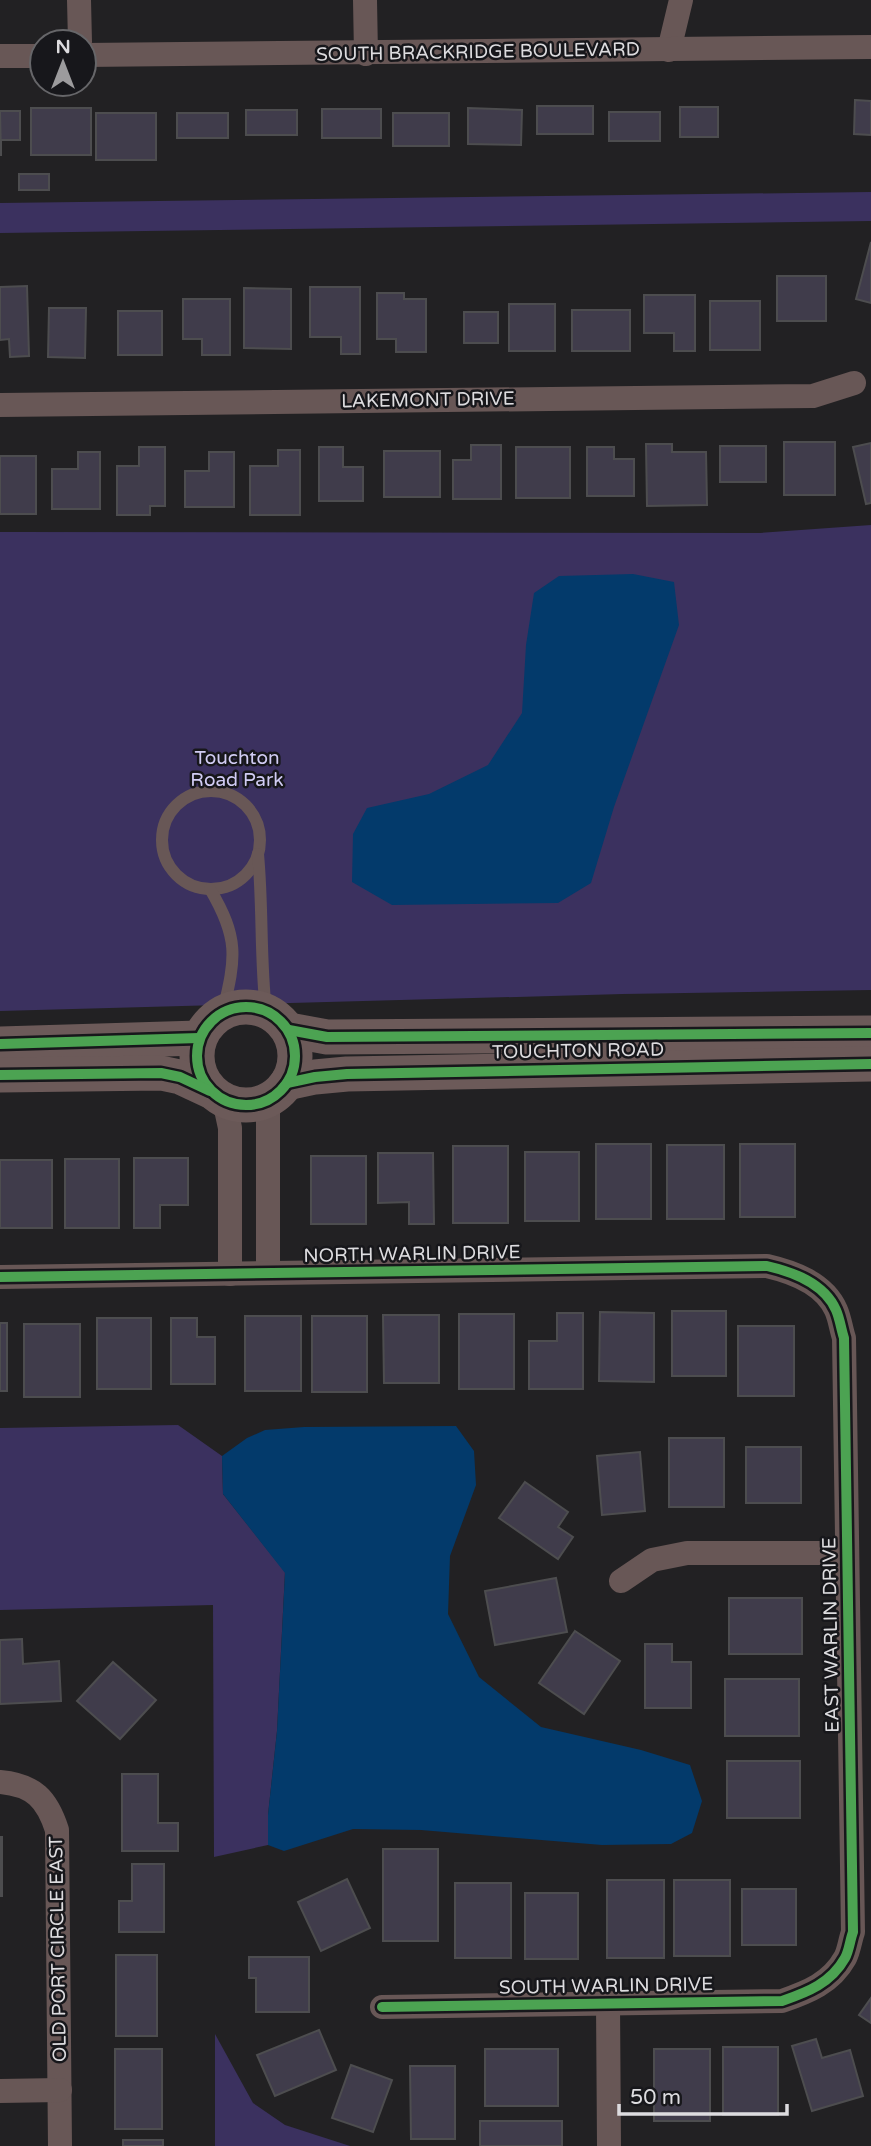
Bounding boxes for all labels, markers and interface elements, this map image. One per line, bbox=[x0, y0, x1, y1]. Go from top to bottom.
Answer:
north arrow bbox=[28, 28, 98, 98]
text: N bbox=[55, 36, 71, 58]
street label: SOUTH BRACKRIDGE BOULEVARD bbox=[316, 38, 640, 66]
street label: LAKEMONT DRIVE bbox=[341, 387, 515, 413]
park label: Touchton Road Park bbox=[190, 747, 284, 791]
street label: TOUCHTON ROAD bbox=[492, 1038, 664, 1064]
street label: NORTH WARLIN DRIVE bbox=[303, 1241, 521, 1267]
street label: EAST WARLIN DRIVE bbox=[818, 1537, 844, 1733]
street label: OLD PORT CIRCLE EAST bbox=[45, 1835, 71, 2062]
street label: SOUTH WARLIN DRIVE bbox=[499, 1973, 713, 1999]
scale bar bbox=[619, 2072, 787, 2116]
text: 50 m bbox=[630, 2085, 681, 2110]

